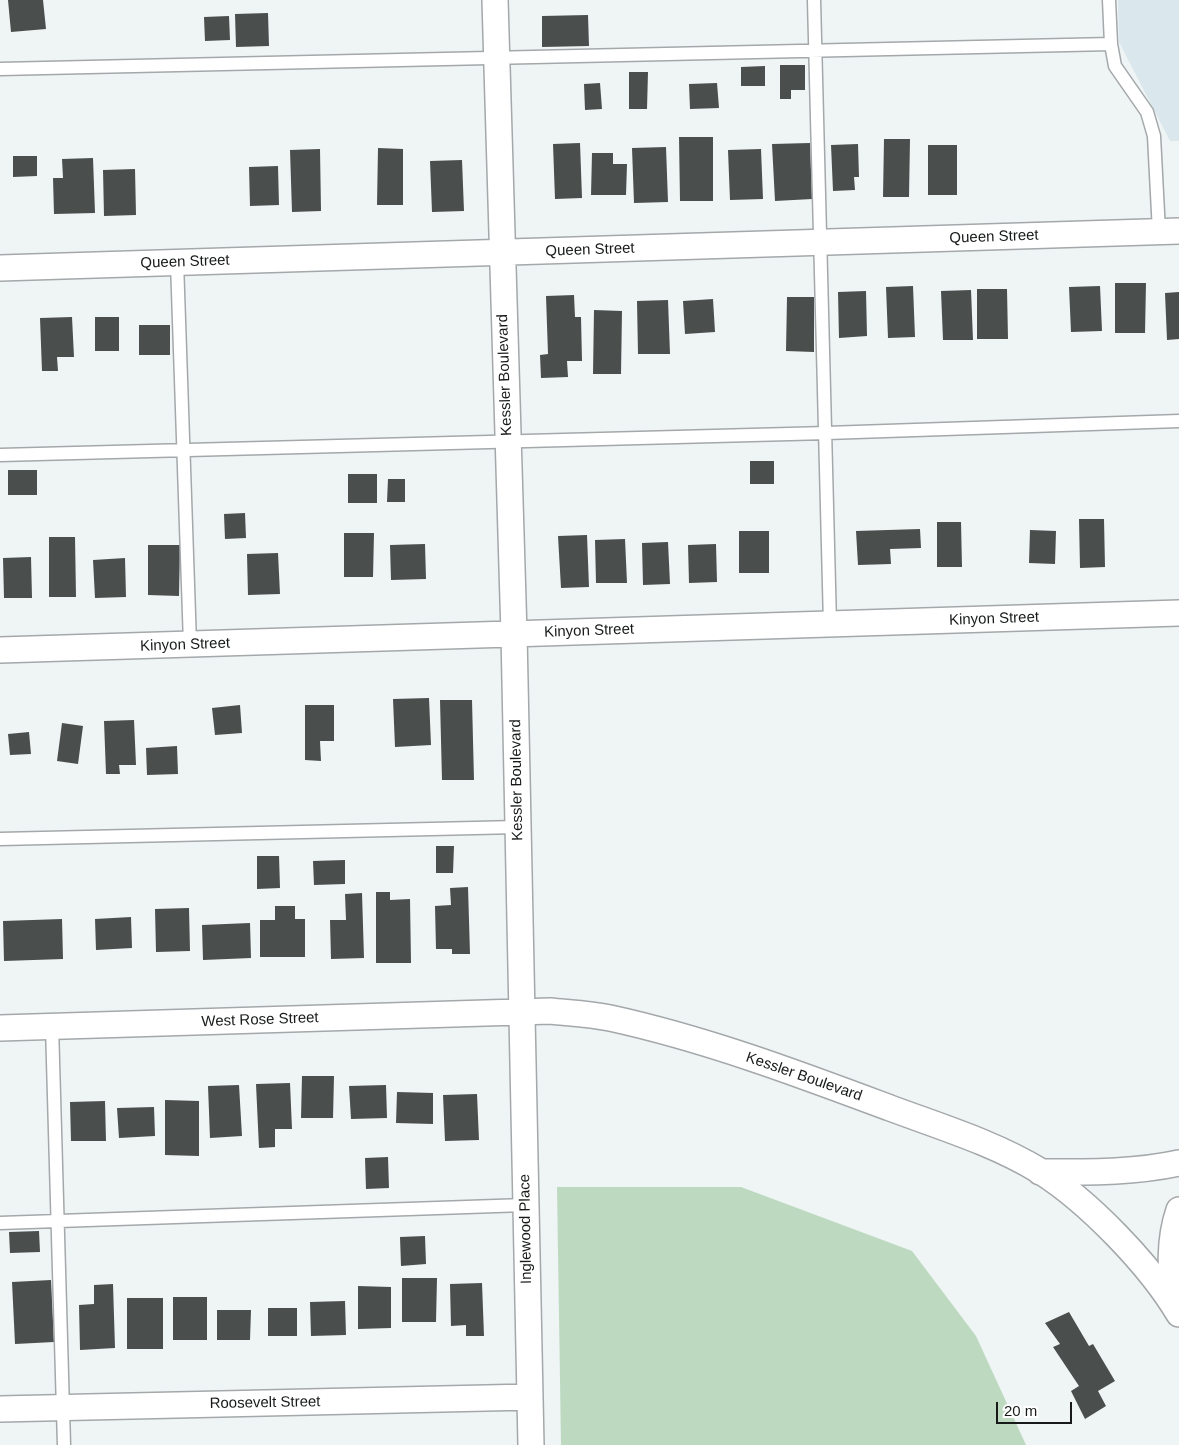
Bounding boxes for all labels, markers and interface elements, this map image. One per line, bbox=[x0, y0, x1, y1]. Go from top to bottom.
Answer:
street label: Queen Street bbox=[949, 226, 1039, 248]
street label: Queen Street bbox=[545, 239, 635, 261]
street label: Queen Street bbox=[140, 251, 230, 273]
street label: Kessler Boulevard bbox=[494, 314, 516, 436]
street label: Kinyon Street bbox=[949, 608, 1039, 630]
street label: Kinyon Street bbox=[544, 620, 634, 642]
street label: Kinyon Street bbox=[140, 634, 230, 656]
street label: Kessler Boulevard bbox=[507, 719, 527, 841]
street label: West Rose Street bbox=[201, 1009, 319, 1031]
street label: Kessler Boulevard bbox=[744, 1049, 864, 1105]
street label: Inglewood Place bbox=[516, 1174, 536, 1284]
scale bar bbox=[999, 1392, 1075, 1424]
street label: Roosevelt Street bbox=[209, 1393, 321, 1413]
text: 20 m bbox=[1004, 1402, 1037, 1419]

